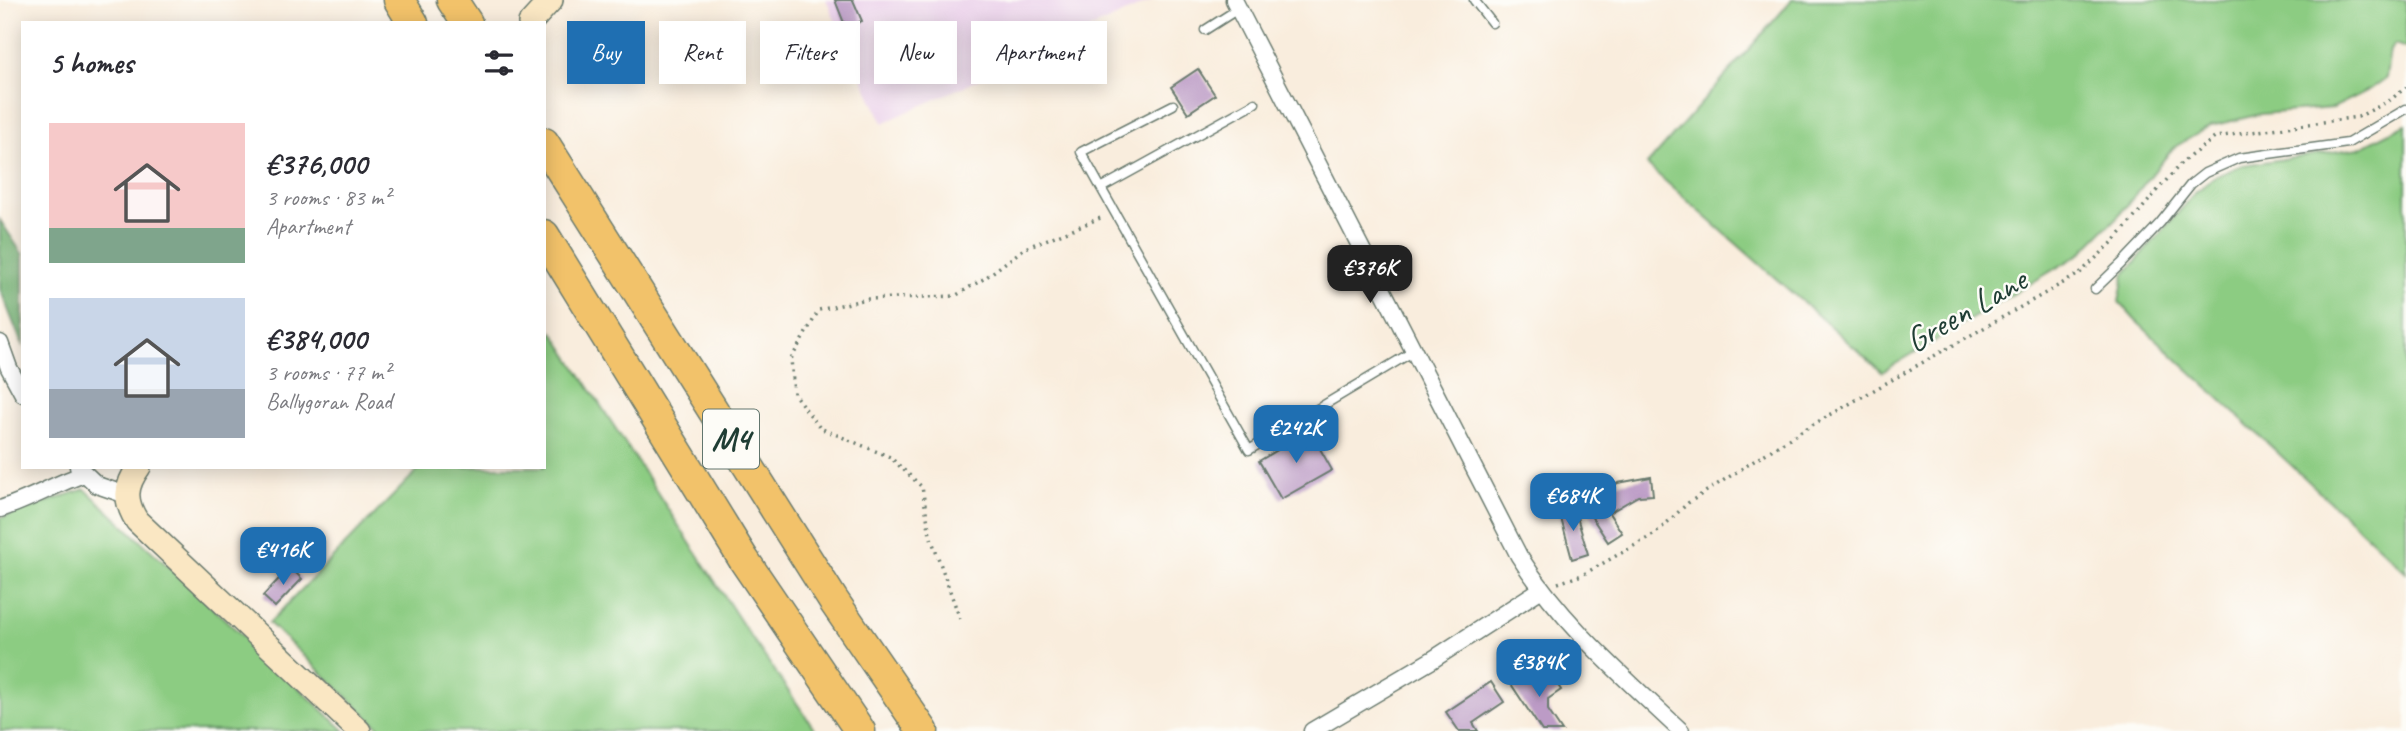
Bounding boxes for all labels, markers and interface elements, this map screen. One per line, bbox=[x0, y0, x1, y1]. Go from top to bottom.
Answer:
chip: Buy bbox=[567, 21, 645, 84]
chip: Rent bbox=[659, 21, 746, 84]
chip: Filters bbox=[760, 21, 860, 84]
chip: New bbox=[874, 21, 957, 84]
chip: Apartment bbox=[971, 21, 1107, 84]
text: 5 homes bbox=[49, 44, 133, 82]
icon: filters bbox=[480, 44, 518, 82]
text: €376,000 bbox=[266, 145, 367, 183]
icon: home bbox=[105, 151, 189, 235]
text: 3 rooms · 83 m² bbox=[266, 183, 390, 212]
text: Apartment bbox=[266, 212, 351, 241]
pin: €376K bbox=[1321, 246, 1419, 305]
text: €376K bbox=[1343, 253, 1397, 282]
street label: Green Lane bbox=[1897, 256, 2037, 363]
text: €384,000 bbox=[266, 320, 366, 358]
icon: home bbox=[105, 326, 189, 410]
text: 3 rooms · 77 m² bbox=[266, 358, 390, 387]
text: Ballygoran Road bbox=[266, 387, 392, 416]
pin: €242K bbox=[1247, 406, 1345, 465]
road number: M4 bbox=[703, 410, 759, 468]
text: €242K bbox=[1269, 413, 1323, 442]
pin: €684K bbox=[1524, 474, 1622, 533]
text: €684K bbox=[1546, 481, 1600, 510]
pin: €416K bbox=[234, 528, 332, 587]
text: €416K bbox=[256, 535, 310, 564]
pin: €384K bbox=[1490, 640, 1588, 699]
text: €384K bbox=[1512, 647, 1566, 676]

